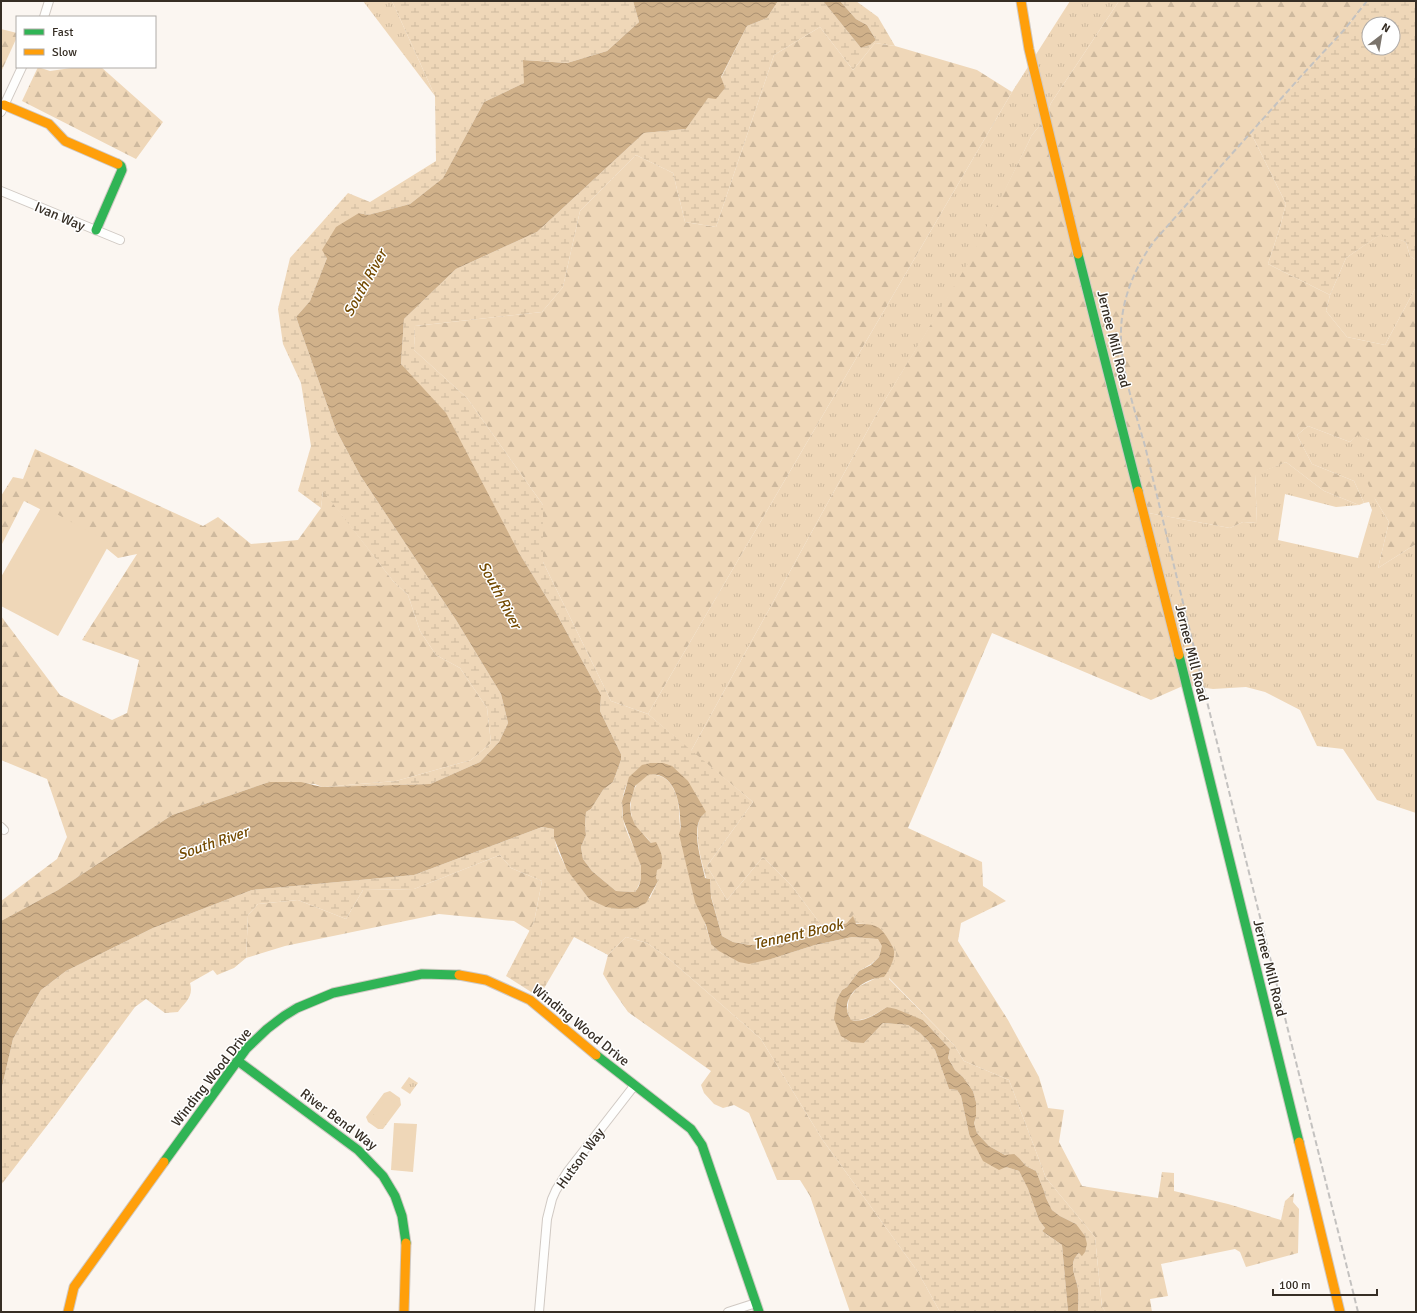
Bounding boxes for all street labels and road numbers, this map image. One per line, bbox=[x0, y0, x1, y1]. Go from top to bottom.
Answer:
street label: Ivan Way bbox=[32, 198, 88, 235]
street label: Jernee Mill Road bbox=[1093, 289, 1134, 389]
street label: Jernee Mill Road bbox=[1171, 603, 1212, 703]
street label: Jernee Mill Road bbox=[1249, 918, 1290, 1018]
street label: Winding Wood Drive bbox=[529, 981, 633, 1070]
street label: Winding Wood Drive bbox=[168, 1025, 255, 1130]
street label: River Bend Way bbox=[297, 1085, 381, 1154]
street label: Hutson Way bbox=[553, 1124, 608, 1192]

